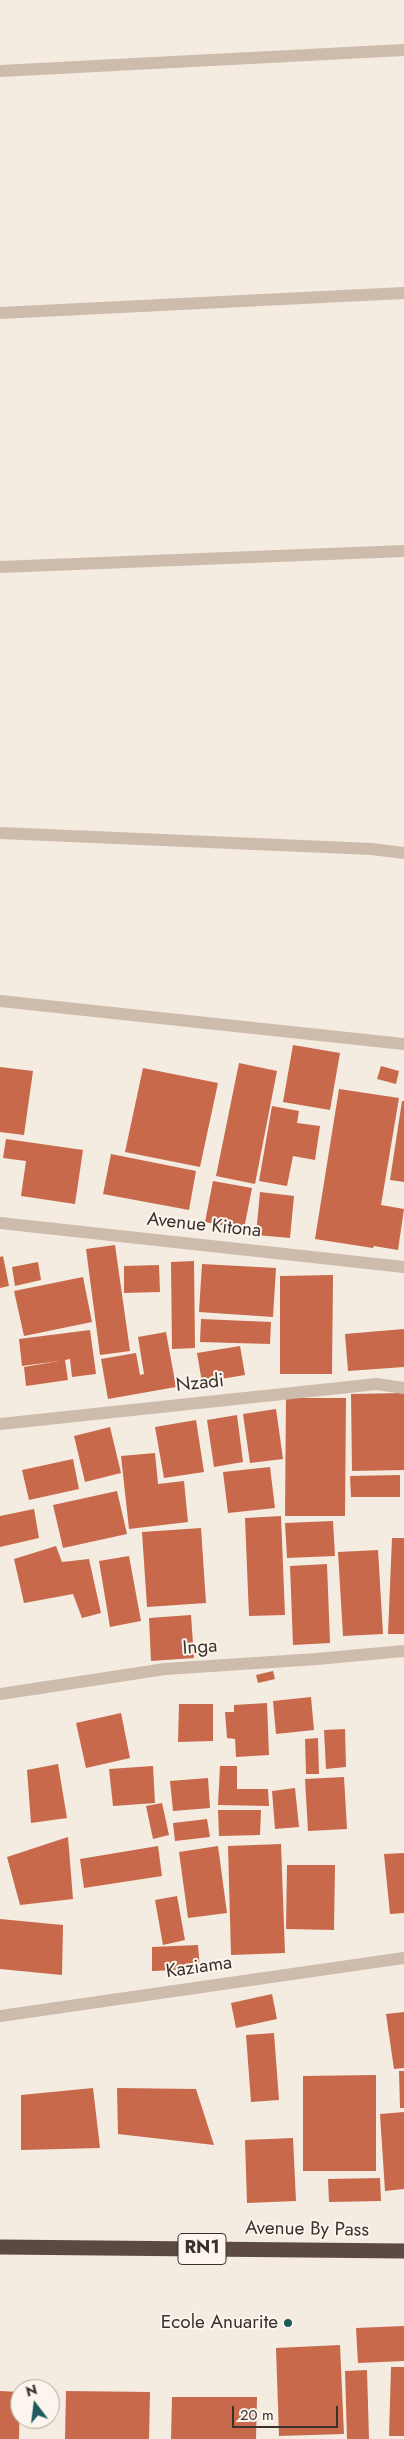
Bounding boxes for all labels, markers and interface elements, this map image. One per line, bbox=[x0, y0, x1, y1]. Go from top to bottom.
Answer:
street label: Avenue Kitona bbox=[146, 1209, 262, 1243]
street label: Nzadi bbox=[175, 1370, 225, 1398]
street label: Inga bbox=[182, 1635, 218, 1661]
street label: Kaziama bbox=[164, 1952, 234, 1984]
street label: Avenue By Pass bbox=[245, 2218, 369, 2242]
road number: RN1 bbox=[178, 2234, 226, 2264]
place label: Ecole Anuarite bbox=[161, 2312, 278, 2334]
marker: Ecole Anuarite bbox=[282, 2317, 294, 2329]
north arrow bbox=[10, 2379, 60, 2429]
text: N bbox=[23, 2379, 39, 2402]
scale bar bbox=[234, 2396, 340, 2428]
text: 20 m bbox=[240, 2404, 274, 2426]

